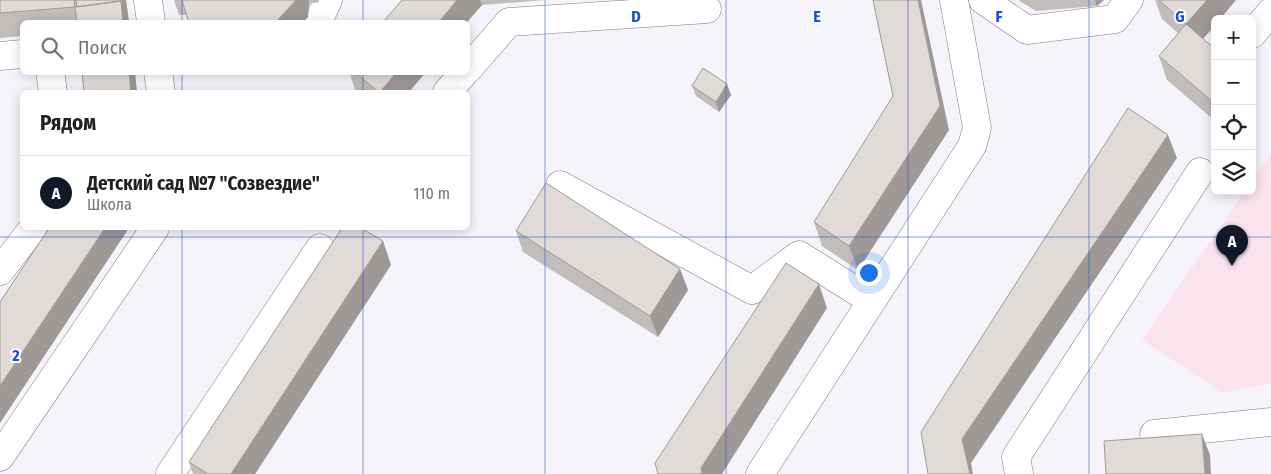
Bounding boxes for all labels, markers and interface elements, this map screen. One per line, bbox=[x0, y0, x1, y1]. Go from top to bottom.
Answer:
text: D bbox=[631, 7, 641, 26]
text: E bbox=[813, 7, 821, 26]
text: F bbox=[995, 7, 1003, 26]
text: G bbox=[1175, 7, 1185, 26]
map controls bbox=[1211, 15, 1256, 195]
button: + bbox=[1211, 15, 1256, 60]
search box bbox=[20, 20, 470, 75]
icon: search bbox=[38, 34, 66, 62]
text: Поиск bbox=[78, 36, 127, 59]
button: − bbox=[1211, 60, 1256, 105]
button: locate bbox=[1211, 105, 1256, 150]
text: Рядом bbox=[40, 110, 96, 136]
button: layers bbox=[1211, 150, 1256, 195]
text: Детский сад №7 "Созвездие" bbox=[87, 172, 320, 195]
text: A bbox=[52, 184, 60, 203]
text: 110 m bbox=[413, 184, 450, 203]
text: Школа bbox=[87, 195, 132, 214]
pin: A bbox=[1216, 225, 1248, 266]
your location bbox=[856, 260, 882, 286]
text: 2 bbox=[11, 346, 20, 365]

